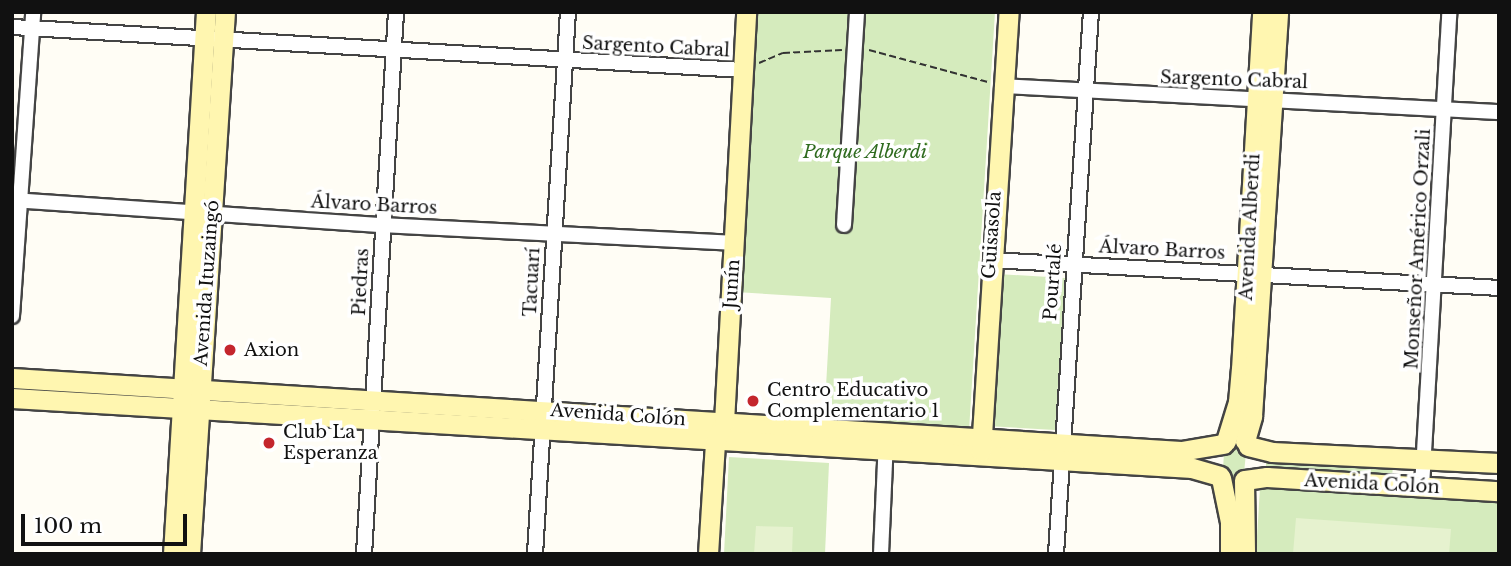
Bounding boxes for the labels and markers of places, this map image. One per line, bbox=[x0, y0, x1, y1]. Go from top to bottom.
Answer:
place label: Axion bbox=[244, 339, 299, 361]
marker: Axion bbox=[222, 342, 238, 358]
place label: Centro Educativo Complementario 1 bbox=[767, 380, 939, 422]
marker: Centro Educativo Complementario 1 bbox=[745, 393, 761, 409]
place label: Club La Esperanza bbox=[283, 422, 378, 464]
marker: Club La Esperanza bbox=[261, 435, 277, 451]

